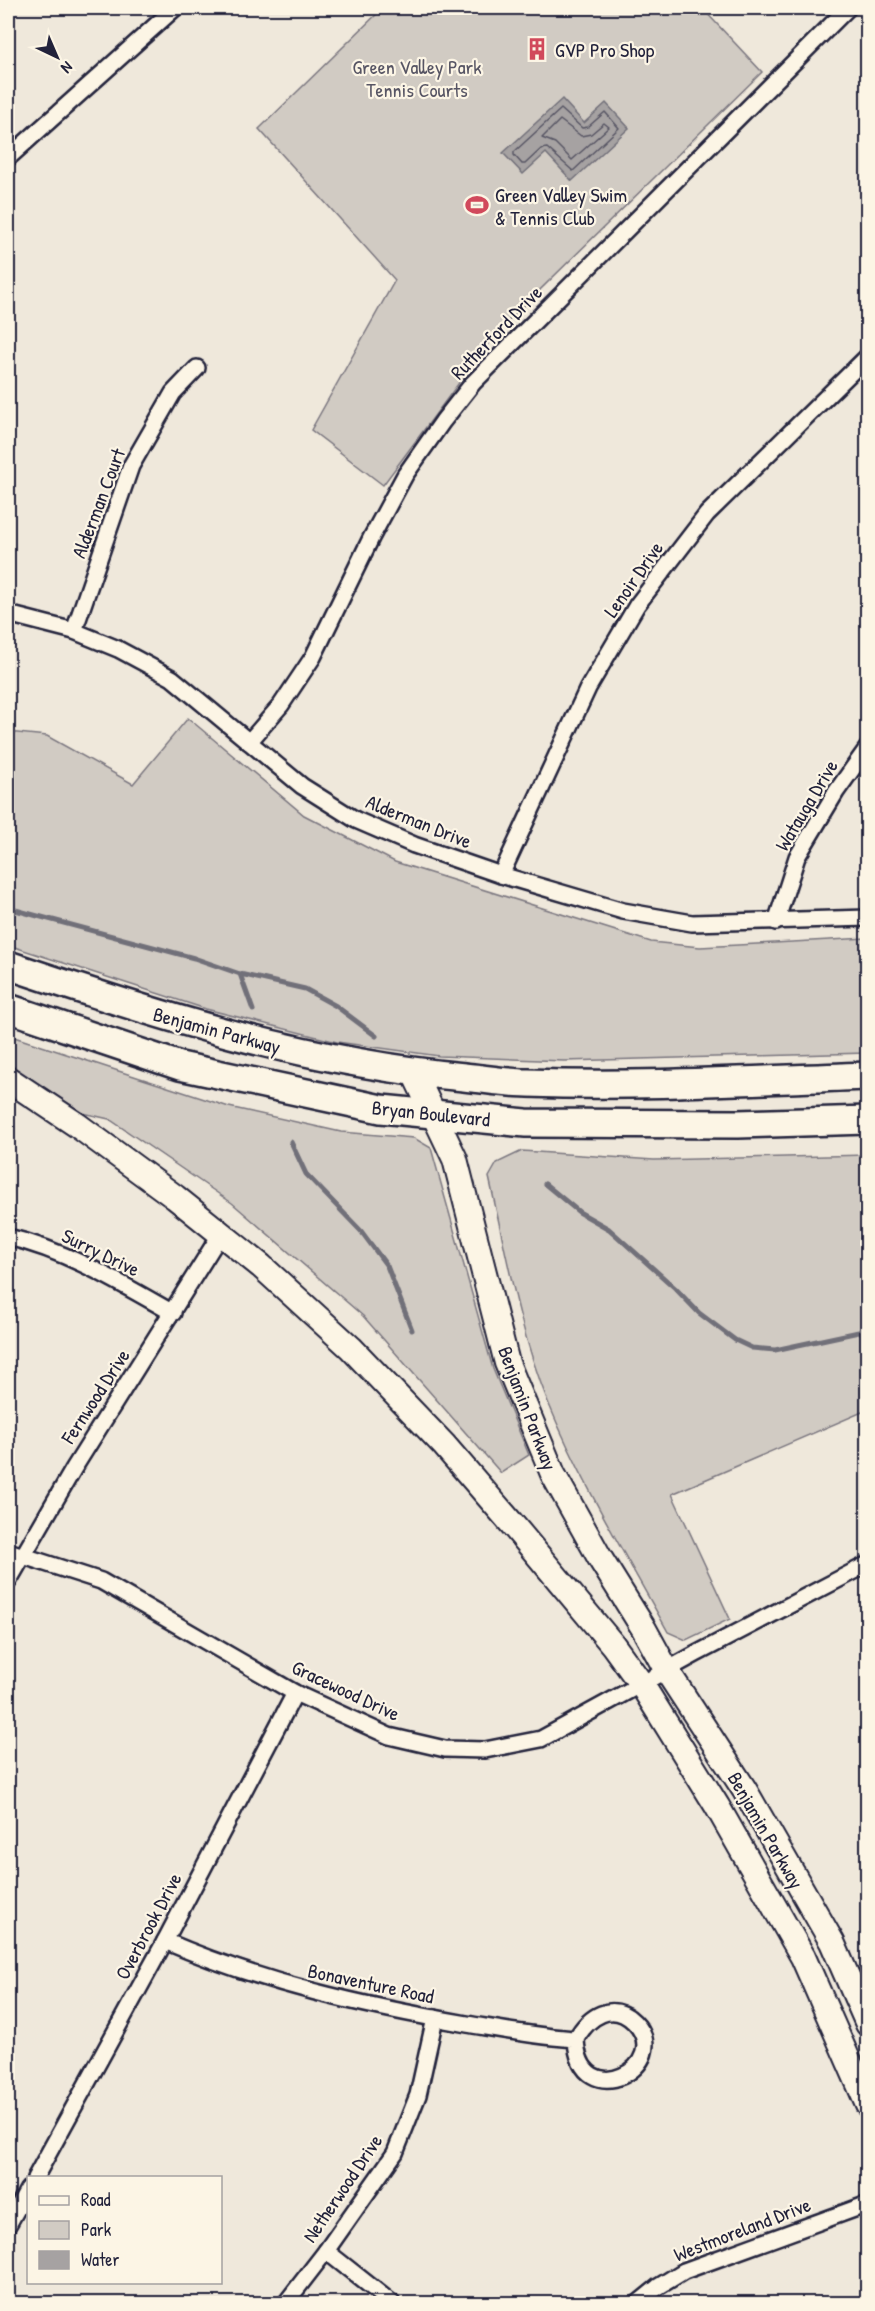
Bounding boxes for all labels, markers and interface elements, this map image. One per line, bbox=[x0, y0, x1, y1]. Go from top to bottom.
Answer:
north arrow bbox=[27, 27, 87, 87]
building icon: GVP Pro Shop bbox=[524, 36, 550, 62]
place label: GVP Pro Shop bbox=[555, 36, 655, 63]
park label: Green Valley Park Tennis Courts bbox=[352, 53, 482, 103]
text: N bbox=[56, 57, 78, 79]
place label: Green Valley Swim & Tennis Club bbox=[495, 181, 627, 231]
sports icon: Green Valley Swim & Tennis Club bbox=[464, 192, 490, 218]
street label: Rutherford Drive bbox=[444, 279, 548, 385]
street label: Alderman Court bbox=[65, 443, 132, 562]
street label: Lenoir Drive bbox=[597, 536, 669, 622]
street label: Watauga Drive bbox=[768, 754, 844, 856]
street label: Alderman Drive bbox=[362, 788, 476, 854]
street label: Benjamin Parkway bbox=[151, 1000, 283, 1060]
street label: Bryan Boulevard bbox=[371, 1093, 492, 1133]
street label: Surry Drive bbox=[58, 1222, 144, 1282]
street label: Benjamin Parkway bbox=[492, 1342, 564, 1474]
street label: Fernwood Drive bbox=[54, 1343, 136, 1449]
street label: Gracewood Drive bbox=[288, 1653, 404, 1727]
street label: Benjamin Parkway bbox=[722, 1767, 810, 1893]
street label: Overbrook Drive bbox=[109, 1868, 187, 1984]
street label: Bonaventure Road bbox=[306, 1956, 437, 2010]
street label: Netherwood Drive bbox=[296, 2129, 388, 2247]
legend bbox=[27, 2176, 222, 2284]
text: Road bbox=[81, 2187, 111, 2212]
street label: Westmoreland Drive bbox=[670, 2191, 814, 2267]
text: Park bbox=[81, 2217, 112, 2242]
text: Water bbox=[81, 2247, 119, 2272]

